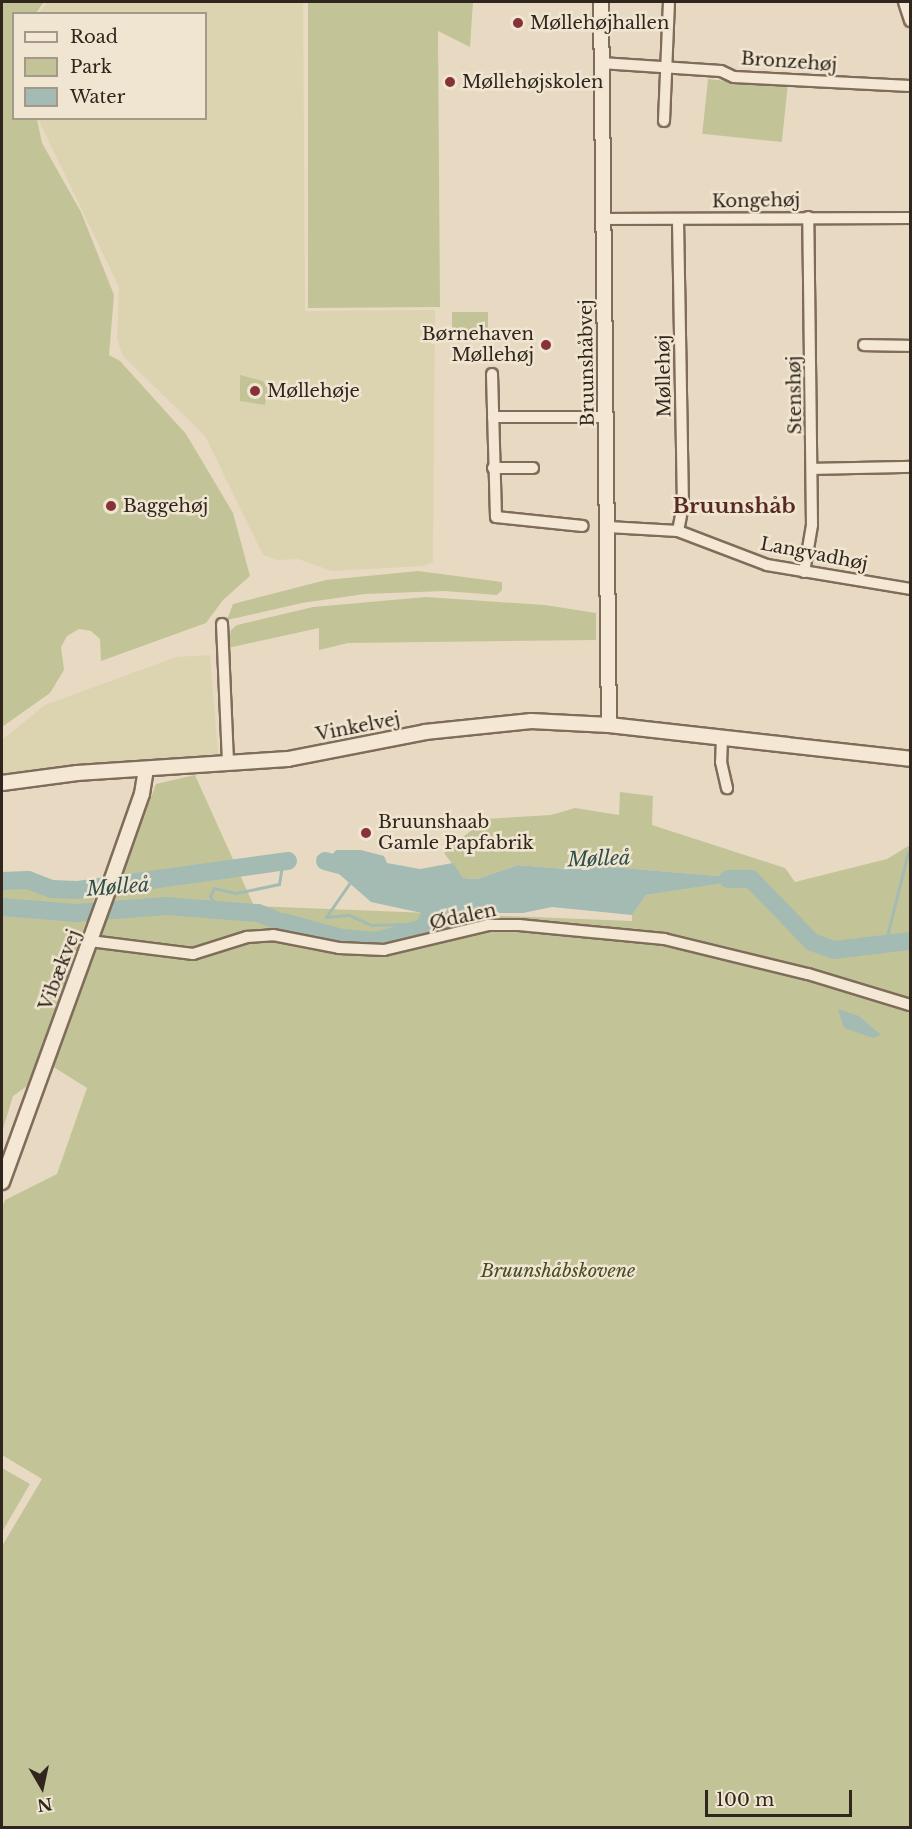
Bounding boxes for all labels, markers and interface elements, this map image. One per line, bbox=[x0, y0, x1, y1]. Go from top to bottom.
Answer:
legend bbox=[12, 12, 207, 120]
place label: Møllehøjhallen bbox=[530, 12, 669, 34]
marker: Møllehøjhallen bbox=[511, 16, 525, 30]
text: Road bbox=[70, 26, 118, 48]
street label: Bronzehøj bbox=[740, 48, 838, 76]
text: Park bbox=[70, 56, 112, 78]
place label: Møllehøjskolen bbox=[462, 71, 603, 93]
marker: Møllehøjskolen bbox=[443, 75, 457, 89]
text: Water bbox=[70, 86, 125, 108]
street label: Kongehøj bbox=[712, 189, 800, 213]
street label: Bruunshåbvej bbox=[575, 299, 599, 427]
place label: Børnehaven Møllehøj bbox=[422, 324, 534, 366]
street label: Møllehøj bbox=[652, 335, 676, 417]
marker: Børnehaven Møllehøj bbox=[539, 338, 553, 352]
street label: Stenshøj bbox=[784, 355, 806, 435]
place label: Møllehøje bbox=[267, 380, 360, 402]
marker: Møllehøje bbox=[248, 384, 262, 398]
district label: Bruunshåb bbox=[672, 493, 796, 519]
place label: Baggehøj bbox=[123, 495, 208, 517]
marker: Baggehøj bbox=[104, 499, 118, 513]
street label: Langvadhøj bbox=[759, 533, 869, 575]
street label: Vinkelvej bbox=[314, 708, 402, 746]
place label: Bruunshaab Gamle Papfabrik bbox=[378, 812, 534, 854]
marker: Bruunshaab Gamle Papfabrik bbox=[359, 826, 373, 840]
water label: Mølleå bbox=[567, 846, 631, 872]
water label: Mølleå bbox=[86, 873, 150, 901]
street label: Ødalen bbox=[428, 899, 498, 935]
street label: Vibækvej bbox=[35, 927, 85, 1013]
park label: Bruunshåbskovene bbox=[481, 1260, 635, 1282]
north arrow bbox=[12, 1757, 72, 1817]
scale bar bbox=[708, 1778, 855, 1816]
text: 100 m bbox=[716, 1789, 774, 1811]
text: N bbox=[36, 1794, 54, 1816]

